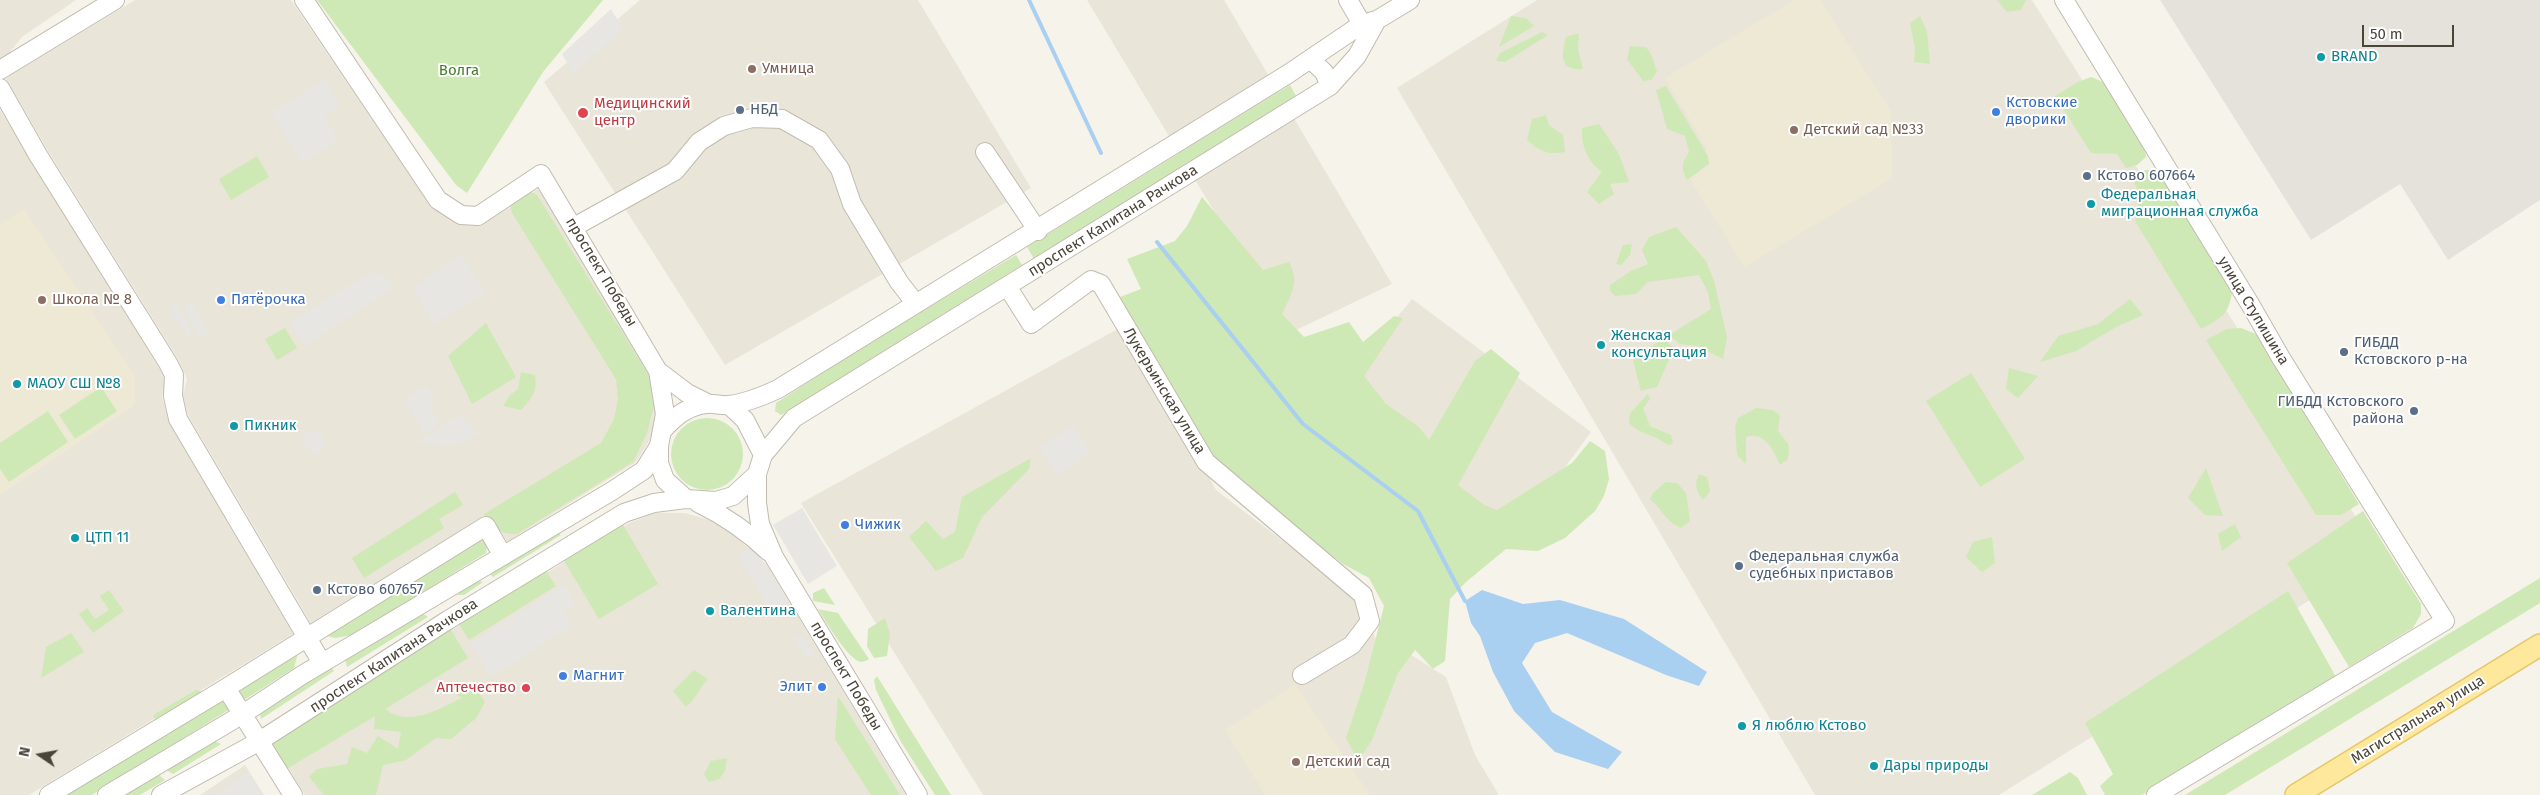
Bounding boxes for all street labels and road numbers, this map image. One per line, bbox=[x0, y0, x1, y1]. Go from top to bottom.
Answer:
street label: проспект Капитана Рачкова bbox=[1025, 161, 1201, 281]
street label: проспект Победы bbox=[561, 214, 641, 330]
street label: улица Ступишина bbox=[2214, 253, 2292, 369]
street label: Лукерьинская улица bbox=[1119, 324, 1209, 458]
street label: проспект Капитана Рачкова bbox=[307, 595, 481, 717]
street label: проспект Победы bbox=[806, 618, 886, 734]
street label: Магистральная улица bbox=[2348, 672, 2488, 768]

